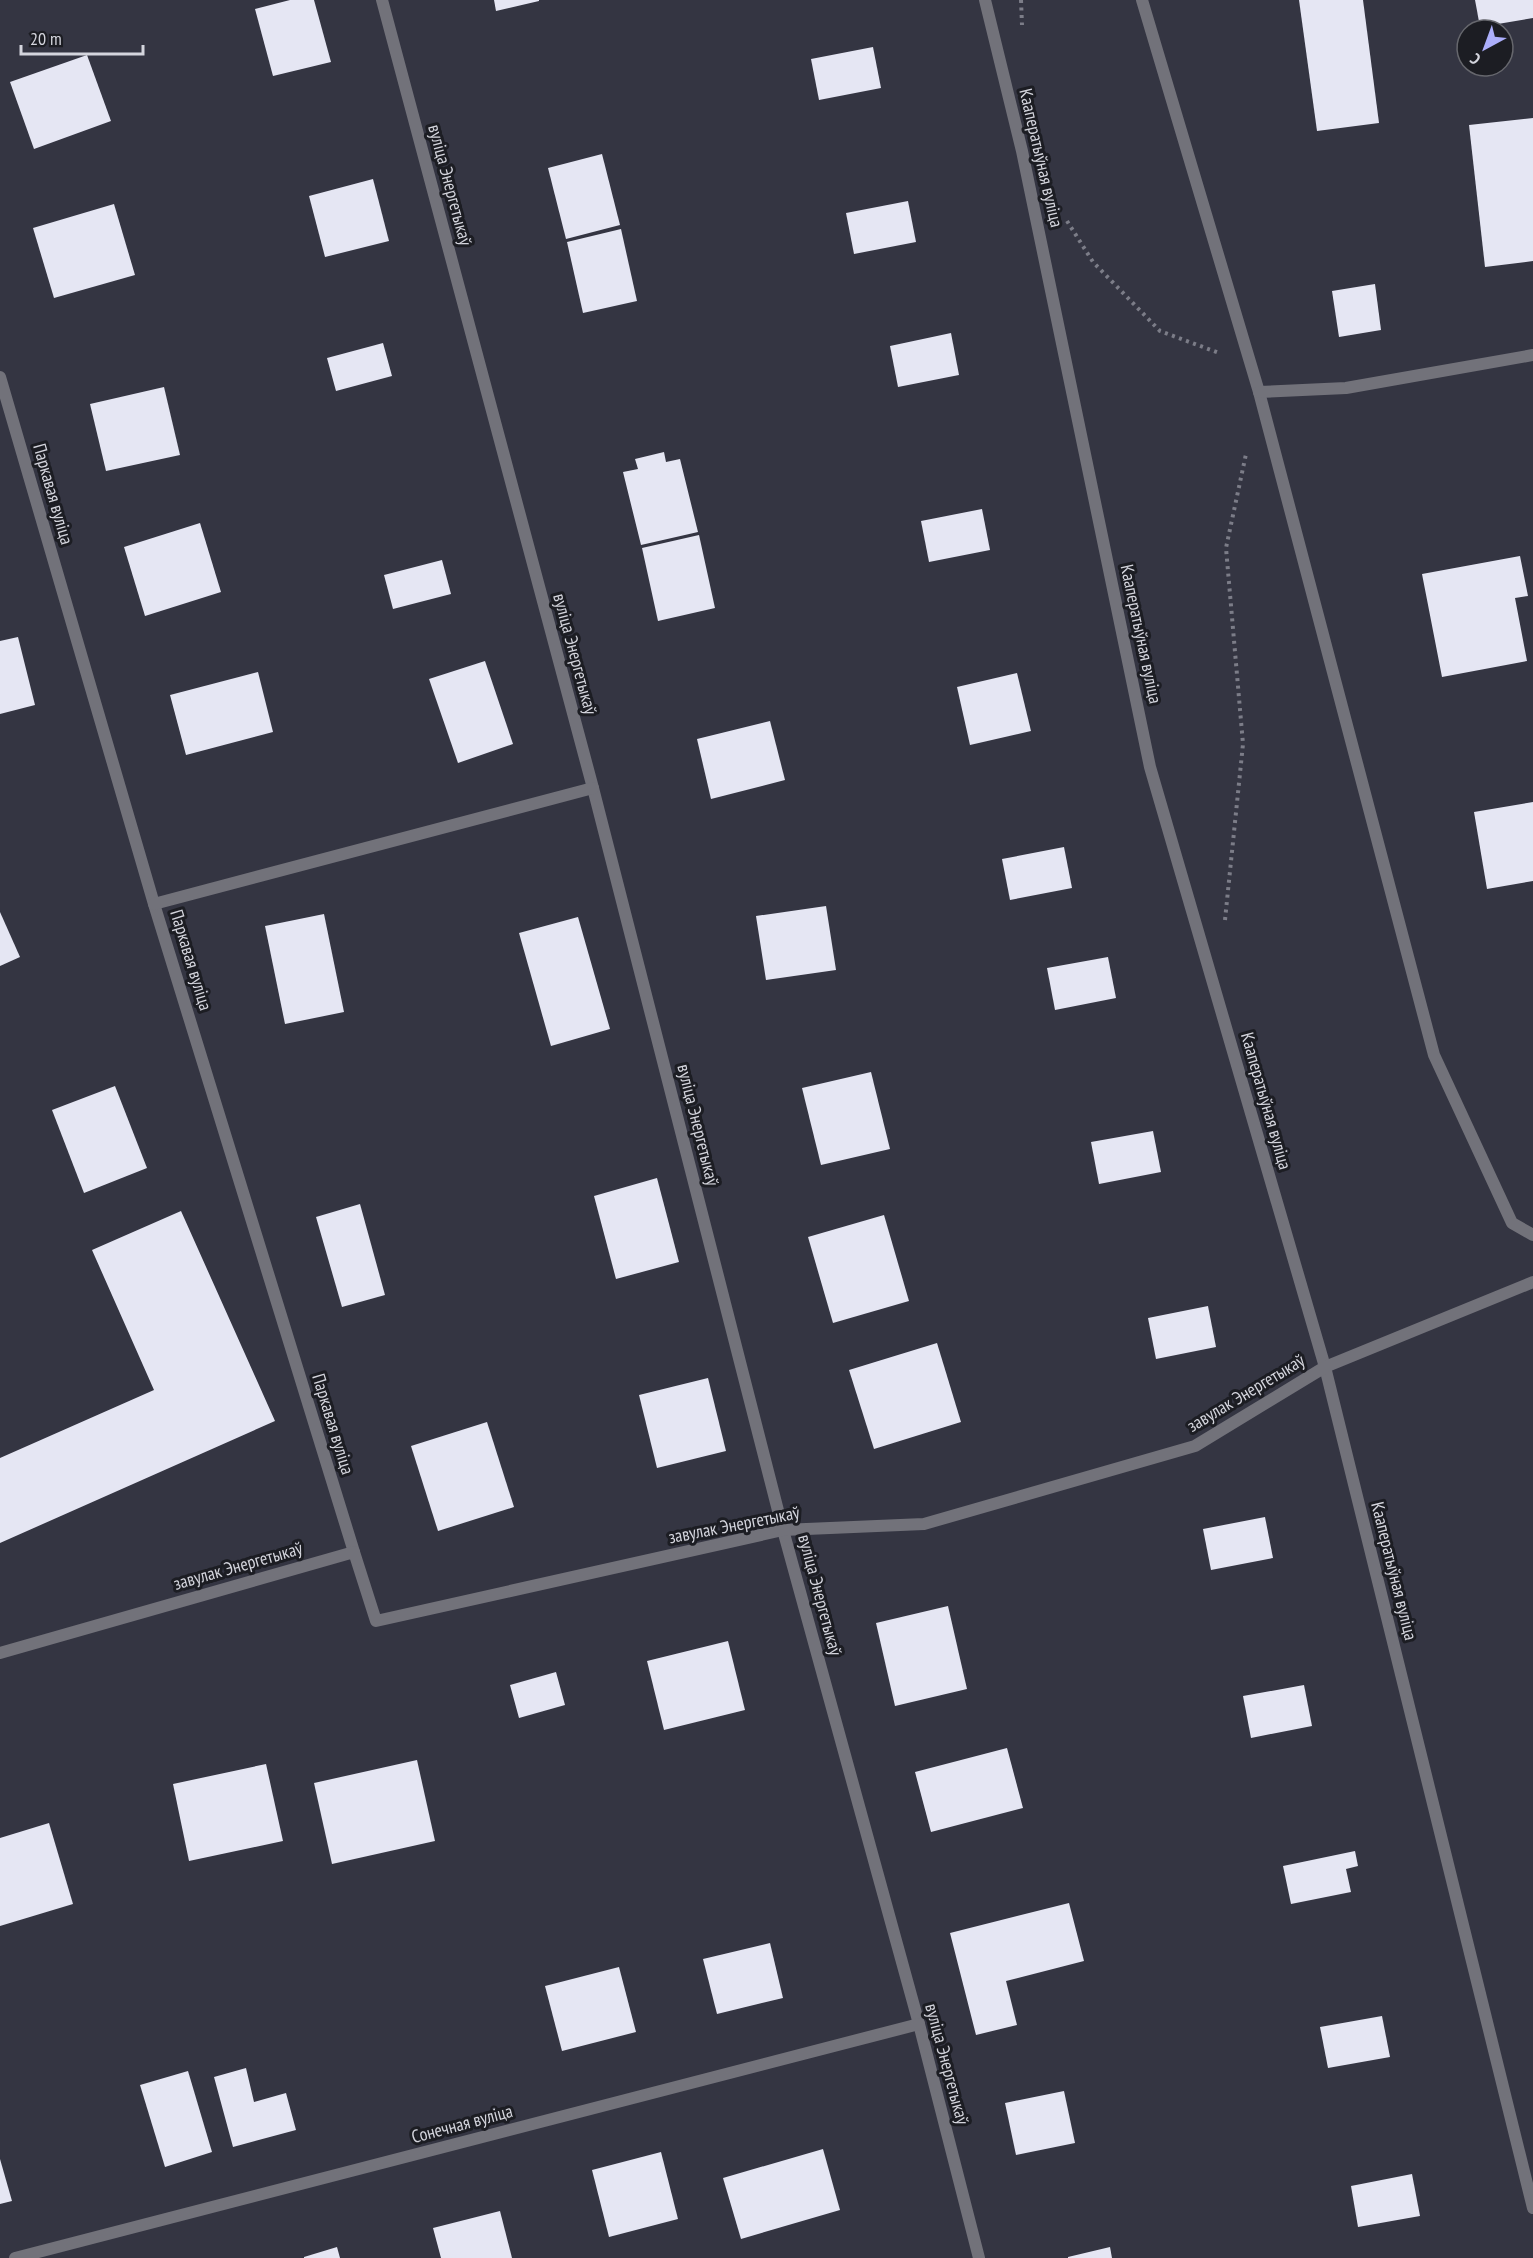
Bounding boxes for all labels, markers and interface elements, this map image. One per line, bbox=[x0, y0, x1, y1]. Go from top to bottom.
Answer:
scale bar bbox=[21, 18, 142, 56]
north arrow bbox=[1455, 18, 1515, 78]
text: 20 m bbox=[30, 27, 62, 50]
text: С bbox=[1465, 49, 1484, 69]
street label: Кааператыўная вуліца bbox=[1014, 86, 1069, 229]
street label: вуліца Энергетыкаў bbox=[423, 122, 478, 248]
street label: Паркавая вуліца bbox=[28, 441, 79, 547]
street label: Кааператыўная вуліца bbox=[1116, 562, 1167, 706]
street label: вуліца Энергетыкаў bbox=[548, 591, 603, 717]
street label: Паркавая вуліца bbox=[165, 907, 218, 1013]
street label: Кааператыўная вуліца bbox=[1236, 1030, 1297, 1172]
street label: вуліца Энергетыкаў bbox=[672, 1062, 725, 1188]
street label: завулак Энергетыкаў bbox=[1183, 1348, 1309, 1437]
street label: Паркавая вуліца bbox=[307, 1371, 360, 1477]
street label: Кааператыўная вуліца bbox=[1366, 1499, 1423, 1642]
street label: завулак Энергетыкаў bbox=[666, 1500, 802, 1548]
street label: вуліца Энергетыкаў bbox=[793, 1532, 848, 1658]
street label: завулак Энергетыкаў bbox=[171, 1536, 305, 1595]
street label: вуліца Энергетыкаў bbox=[920, 2001, 975, 2127]
street label: Сонечная вуліца bbox=[409, 2099, 515, 2148]

